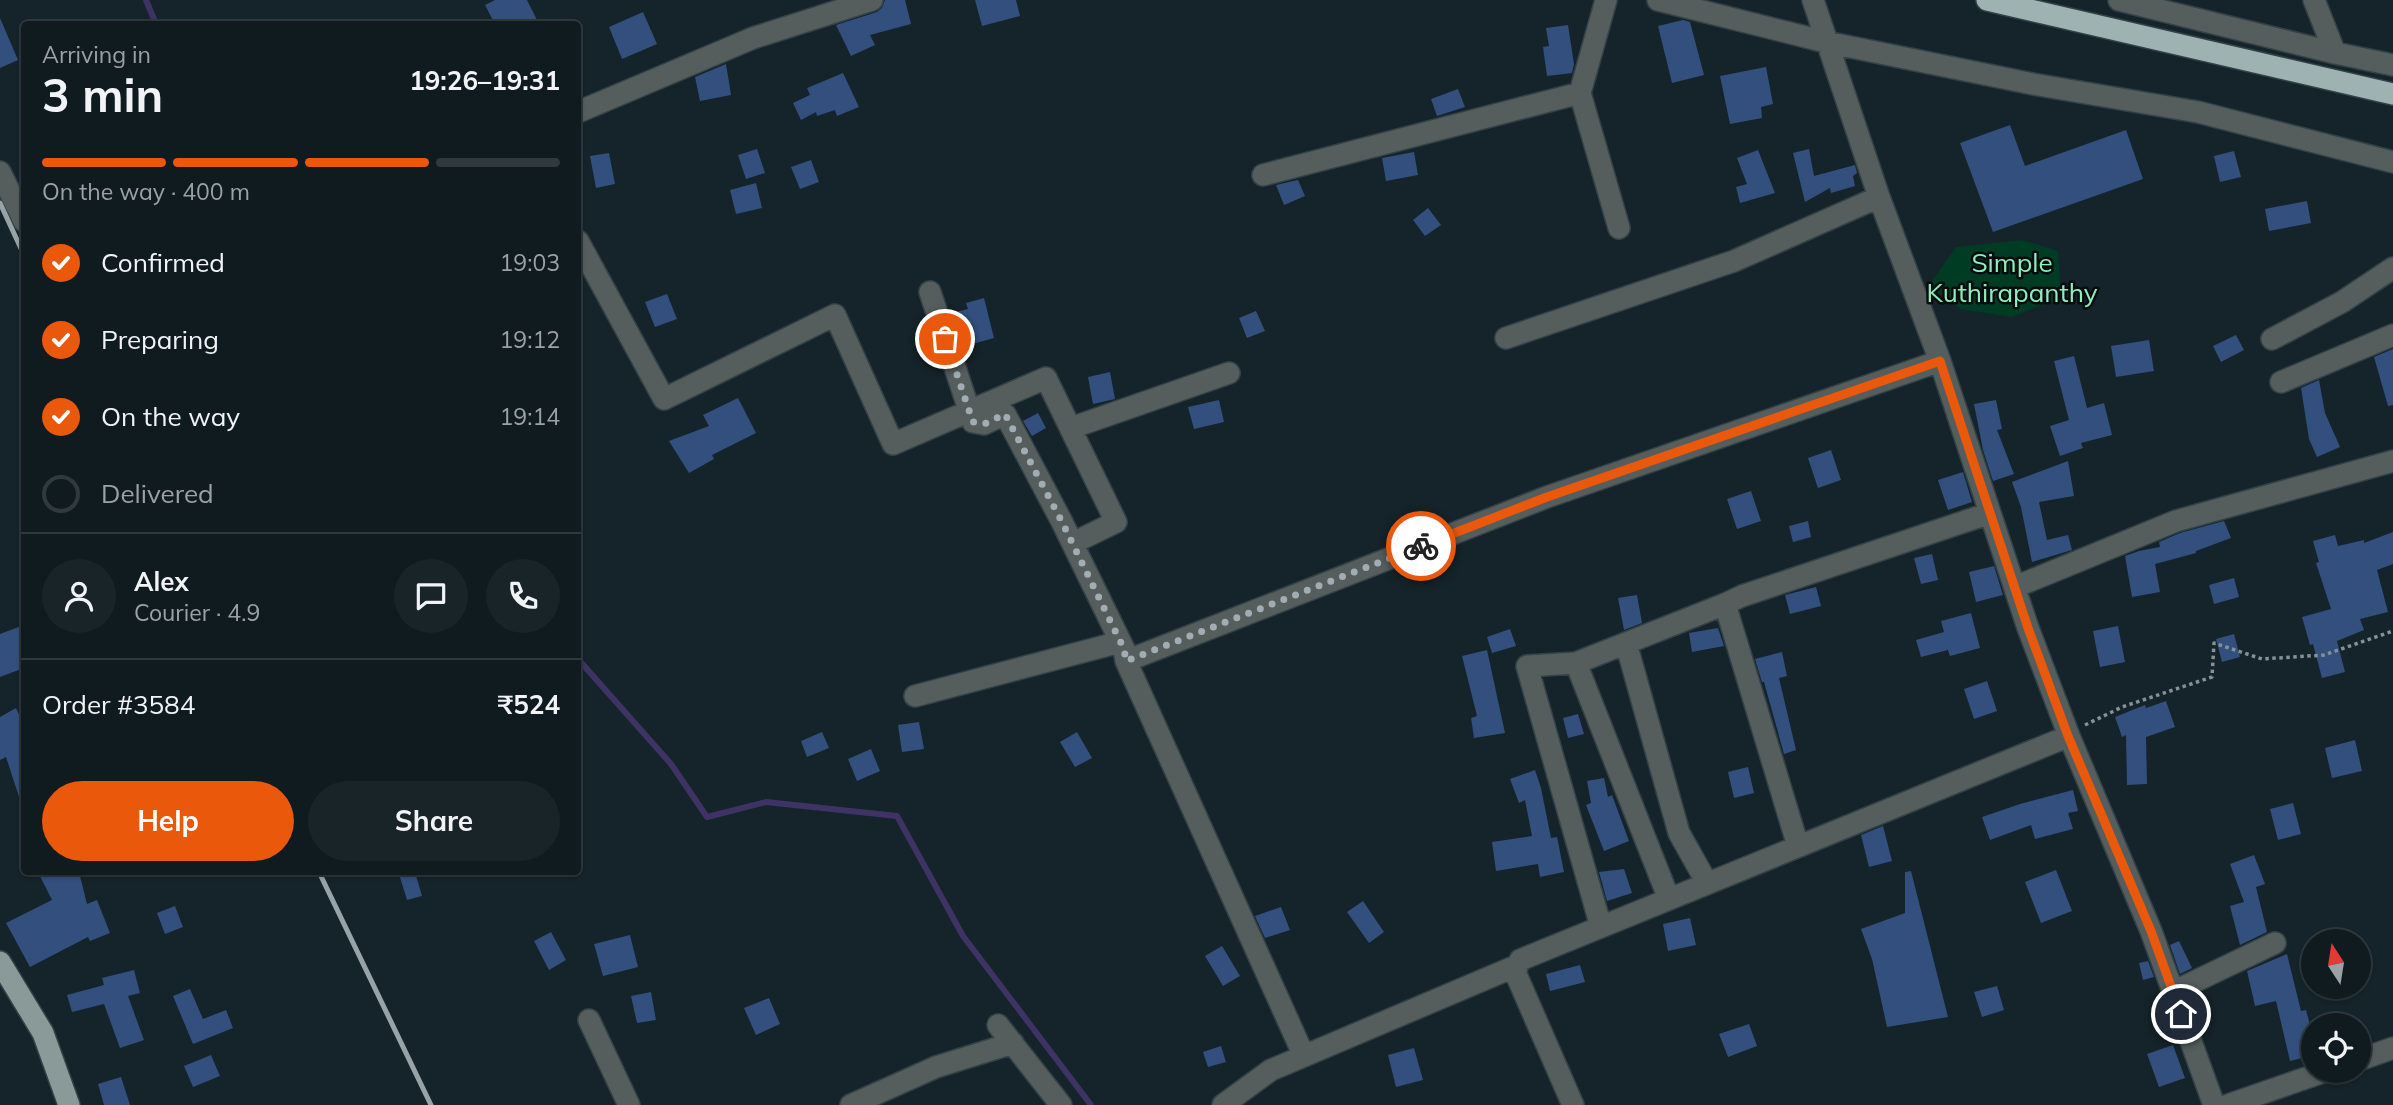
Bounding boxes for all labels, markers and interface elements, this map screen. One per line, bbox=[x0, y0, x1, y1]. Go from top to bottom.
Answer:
text: Arriving in bbox=[42, 40, 151, 69]
text: 19:26–19:31 bbox=[409, 64, 560, 97]
text: 3 min bbox=[42, 66, 163, 124]
text: On the way · 400 m bbox=[42, 177, 250, 206]
icon: check bbox=[42, 244, 80, 282]
text: Confirmed bbox=[101, 246, 225, 279]
park label: Simple Kuthirapanthy bbox=[1926, 246, 2098, 309]
text: 19:03 bbox=[500, 248, 560, 277]
pin bbox=[915, 309, 975, 369]
icon: bag bbox=[926, 320, 964, 358]
icon: check bbox=[42, 321, 80, 359]
text: Preparing bbox=[101, 323, 219, 356]
text: 19:12 bbox=[500, 325, 560, 354]
icon: check bbox=[42, 398, 80, 436]
text: On the way bbox=[101, 400, 240, 433]
text: 19:14 bbox=[500, 402, 560, 431]
text: Delivered bbox=[101, 477, 214, 510]
courier bbox=[1386, 511, 1456, 581]
icon: bike bbox=[1402, 527, 1440, 565]
button: person bbox=[42, 559, 116, 633]
button: chat bbox=[394, 559, 468, 633]
button: phone bbox=[486, 559, 560, 633]
text: Alex bbox=[134, 565, 189, 598]
text: Courier · 4.9 bbox=[134, 598, 260, 627]
text: Order #3584 bbox=[42, 688, 195, 721]
text: ₹524 bbox=[498, 688, 560, 721]
button: Help bbox=[42, 781, 294, 861]
button: Share bbox=[308, 781, 560, 861]
north arrow bbox=[2301, 929, 2371, 999]
map controls bbox=[2301, 929, 2371, 1083]
pin bbox=[2151, 984, 2211, 1044]
icon: home bbox=[2162, 995, 2200, 1033]
button: locate bbox=[2301, 1013, 2371, 1083]

